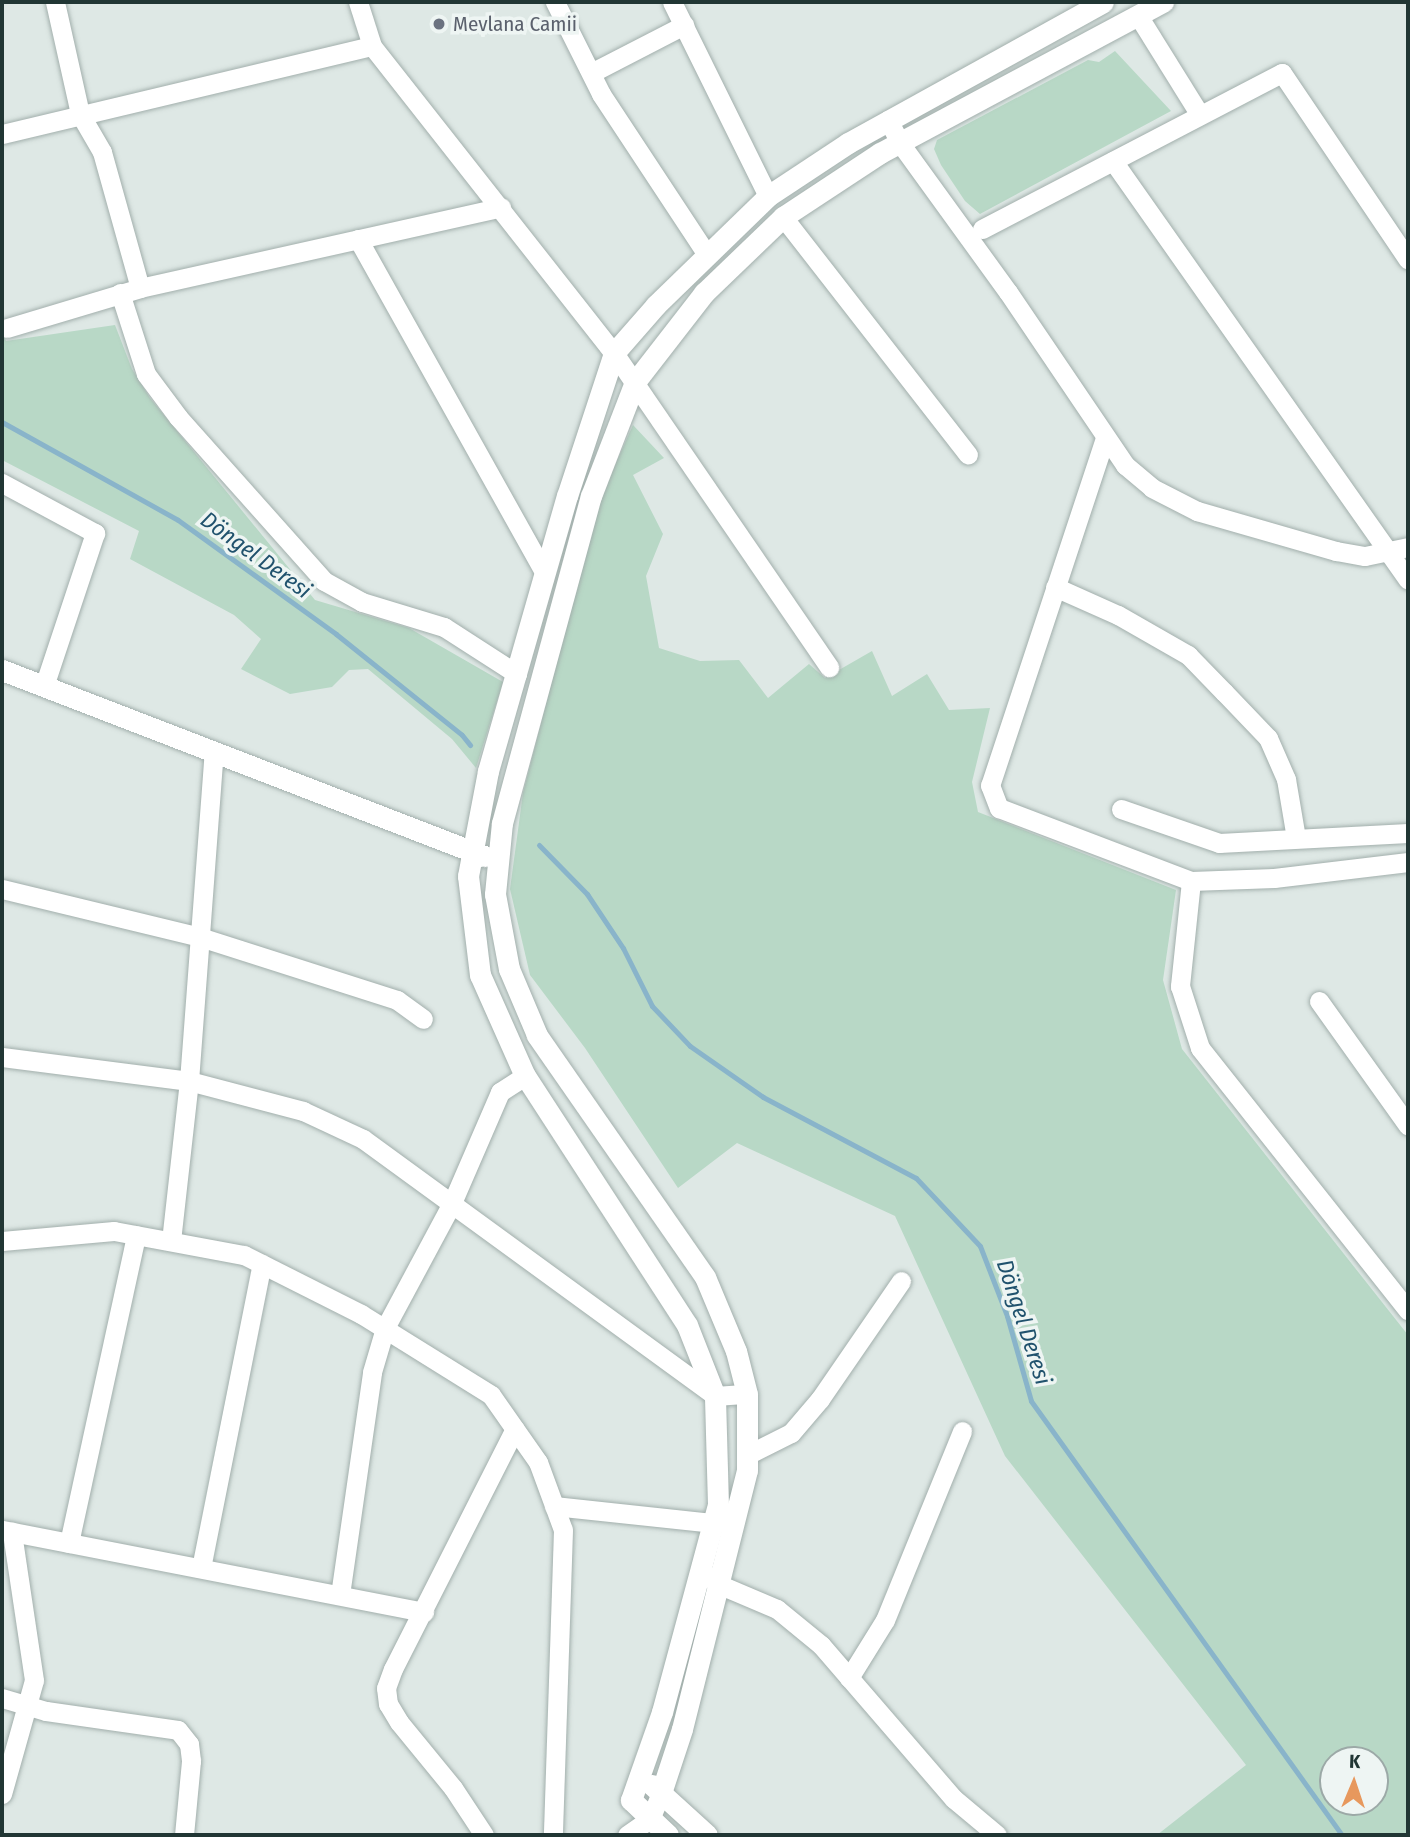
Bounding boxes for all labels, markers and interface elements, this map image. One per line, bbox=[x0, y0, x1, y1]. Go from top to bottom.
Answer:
place label: Mevlana Camii bbox=[453, 11, 577, 37]
marker: Mevlana Camii bbox=[431, 16, 447, 32]
water label: Döngel Deresi bbox=[195, 506, 317, 604]
water label: Döngel Deresi bbox=[991, 1256, 1057, 1388]
north arrow bbox=[1319, 1746, 1389, 1816]
text: K bbox=[1349, 1750, 1361, 1773]

